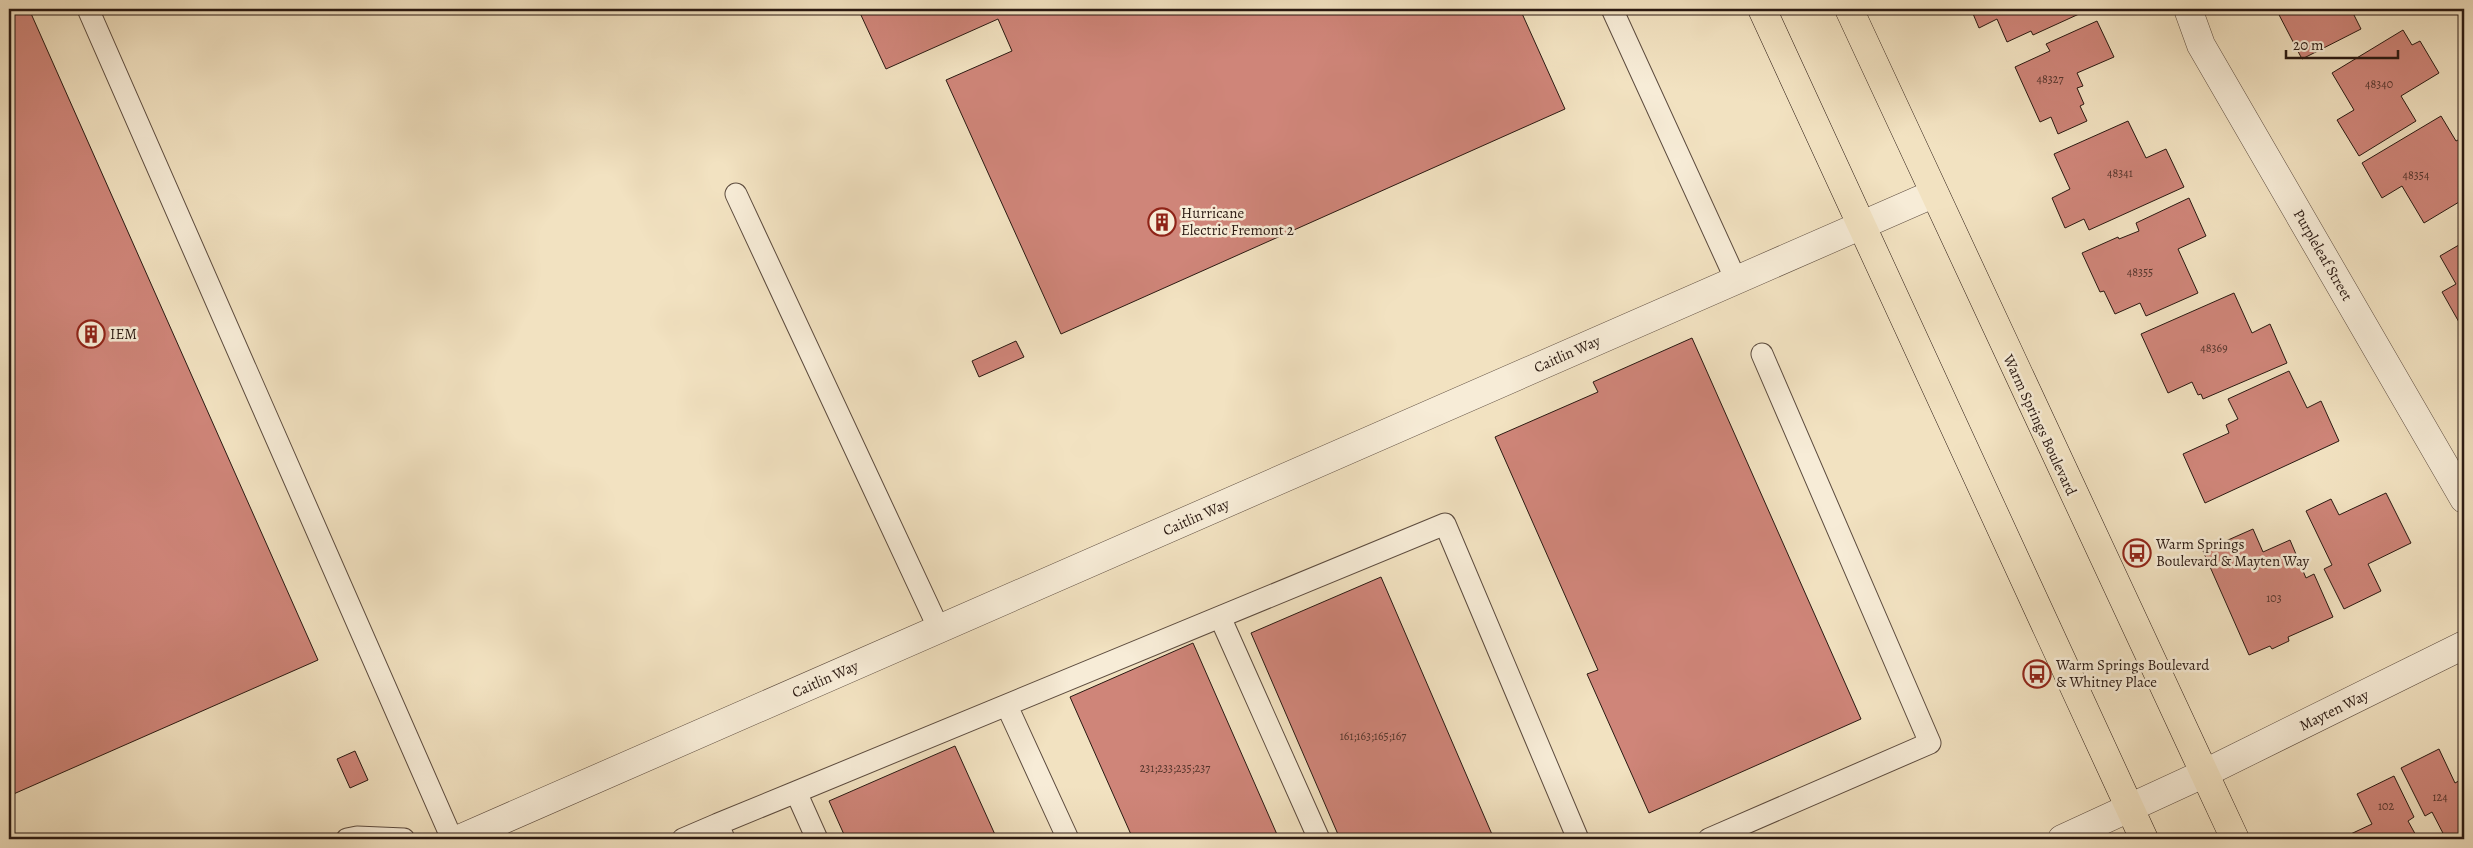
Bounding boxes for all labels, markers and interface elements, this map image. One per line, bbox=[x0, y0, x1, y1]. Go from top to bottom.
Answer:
scale bar bbox=[2286, 28, 2398, 60]
text: 20 m bbox=[2293, 35, 2324, 55]
house number: 48327 bbox=[2037, 71, 2064, 87]
house number: 48340 bbox=[2365, 76, 2393, 92]
house number: 48341 bbox=[2107, 165, 2133, 181]
house number: 48354 bbox=[2403, 167, 2430, 183]
place label: Hurricane Electric Fremont 2 bbox=[1181, 203, 1294, 240]
street label: Purpleleaf Street bbox=[2289, 206, 2357, 304]
building icon: Hurricane Electric Fremont 2 bbox=[1147, 207, 1177, 237]
house number: 48355 bbox=[2127, 264, 2153, 280]
building icon: IEM bbox=[76, 319, 106, 349]
place label: IEM bbox=[110, 324, 137, 344]
street label: Caitlin Way bbox=[1531, 330, 1604, 378]
house number: 48369 bbox=[2200, 340, 2228, 356]
street label: Warm Springs Boulevard bbox=[1998, 350, 2082, 500]
street label: Caitlin Way bbox=[1160, 493, 1233, 541]
place label: Warm Springs Boulevard & Mayten Way bbox=[2155, 534, 2310, 571]
bus stop icon: Warm Springs Boulevard & Mayten Way bbox=[2122, 538, 2152, 568]
house number: 103 bbox=[2266, 590, 2282, 606]
street label: Caitlin Way bbox=[789, 655, 862, 703]
place label: Warm Springs Boulevard & Whitney Place bbox=[2055, 655, 2210, 692]
bus stop icon: Warm Springs Boulevard & Whitney Place bbox=[2022, 659, 2052, 689]
street label: Mayten Way bbox=[2296, 684, 2372, 735]
house number: 161;163;165;167 bbox=[1340, 728, 1407, 744]
house number: 231;233;235;237 bbox=[1140, 760, 1211, 776]
house number: 124 bbox=[2432, 789, 2448, 805]
house number: 102 bbox=[2378, 798, 2394, 814]

